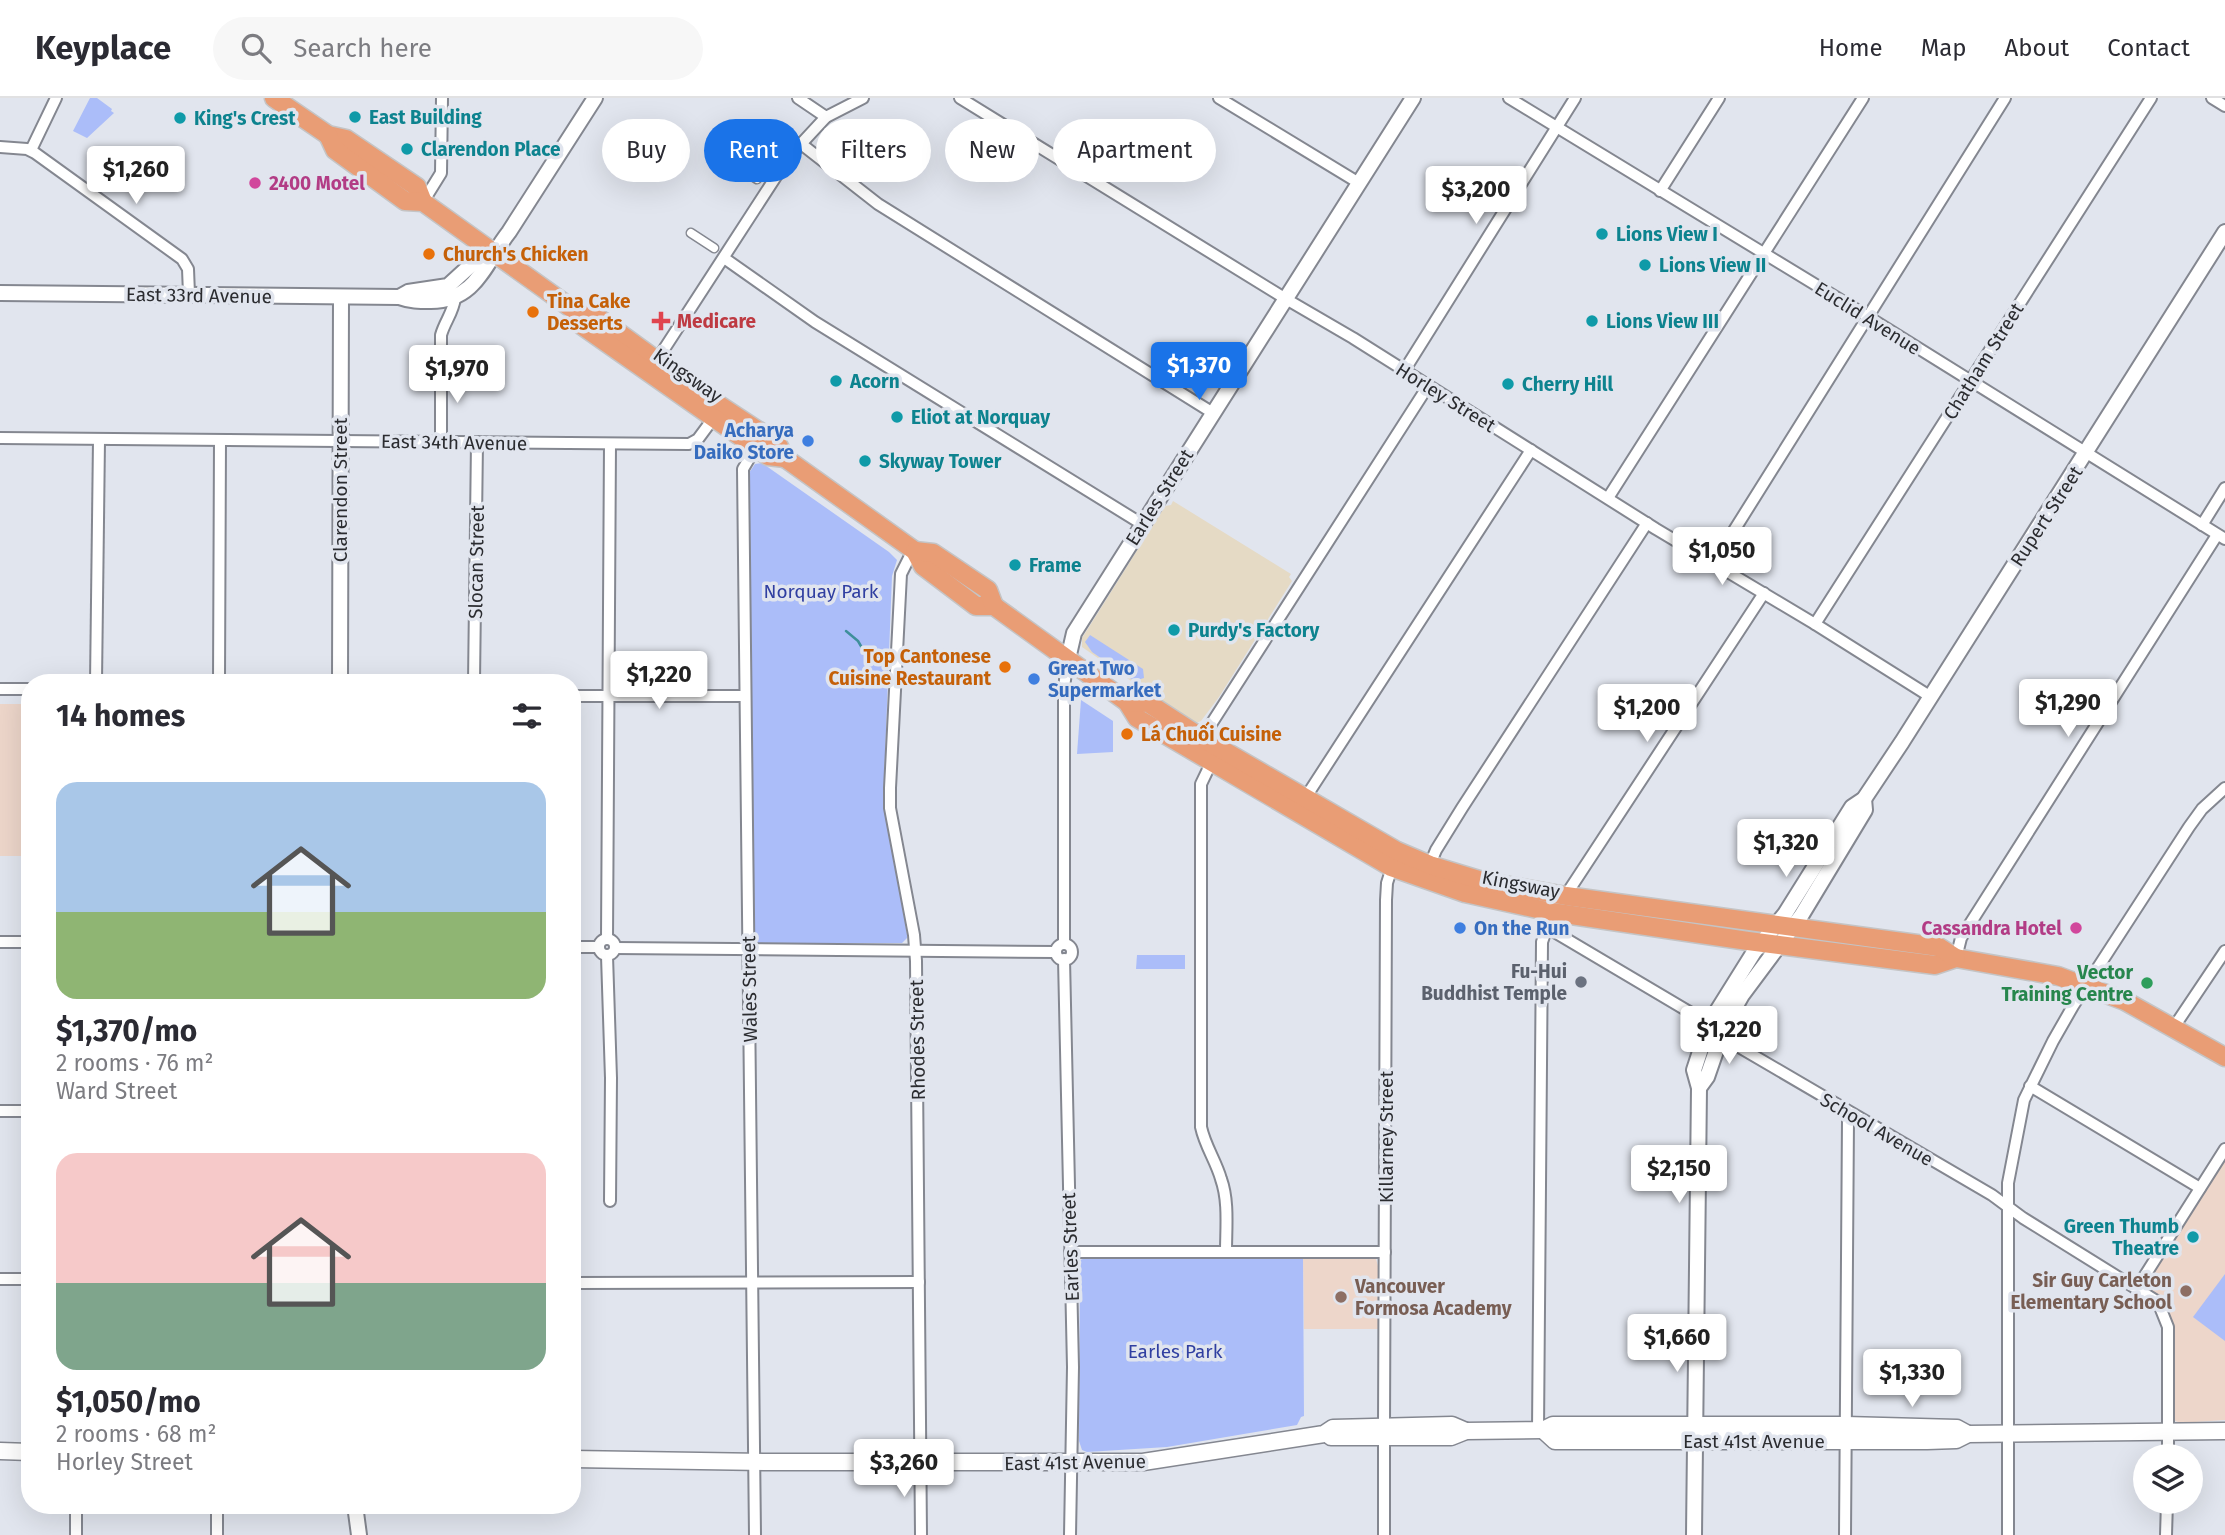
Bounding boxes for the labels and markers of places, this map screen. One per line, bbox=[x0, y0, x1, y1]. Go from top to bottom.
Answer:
place label: East Building bbox=[369, 106, 482, 129]
place label: King's Crest bbox=[194, 107, 296, 130]
marker: East Building bbox=[347, 109, 363, 125]
marker: King's Crest bbox=[172, 110, 188, 126]
place label: Clarendon Place bbox=[421, 138, 561, 161]
marker: Clarendon Place bbox=[399, 141, 415, 157]
pin: $1,260 bbox=[79, 146, 193, 206]
pin: $3,200 bbox=[1419, 166, 1533, 226]
place label: 2400 Motel bbox=[269, 172, 365, 195]
marker: 2400 Motel bbox=[247, 175, 263, 191]
place label: Lions View I bbox=[1616, 223, 1718, 246]
marker: Lions View I bbox=[1594, 226, 1610, 242]
place label: Church's Chicken bbox=[443, 243, 588, 266]
marker: Church's Chicken bbox=[421, 246, 437, 262]
place label: Lions View II bbox=[1659, 254, 1766, 277]
marker: Lions View II bbox=[1637, 257, 1653, 273]
place label: Tina Cake Desserts bbox=[547, 290, 630, 335]
marker: Tina Cake Desserts bbox=[525, 304, 541, 320]
place label: Medicare bbox=[677, 310, 756, 333]
place label: Lions View III bbox=[1606, 310, 1719, 333]
marker: Medicare bbox=[651, 311, 671, 331]
marker: Lions View III bbox=[1584, 313, 1600, 329]
pin: $1,370 bbox=[1142, 342, 1256, 402]
pin: $1,970 bbox=[400, 345, 514, 405]
place label: Acorn bbox=[849, 370, 900, 393]
marker: Acorn bbox=[828, 373, 844, 389]
place label: Cherry Hill bbox=[1522, 373, 1613, 396]
marker: Cherry Hill bbox=[1500, 376, 1516, 392]
place label: Eliot at Norquay bbox=[911, 406, 1050, 429]
marker: Eliot at Norquay bbox=[889, 409, 905, 425]
place label: Acharya Daiko Store bbox=[694, 419, 794, 464]
marker: Acharya Daiko Store bbox=[800, 433, 816, 449]
place label: Skyway Tower bbox=[879, 450, 1002, 473]
marker: Skyway Tower bbox=[857, 453, 873, 469]
pin: $1,050 bbox=[1665, 528, 1779, 587]
place label: Frame bbox=[1029, 554, 1082, 577]
marker: Frame bbox=[1007, 557, 1023, 573]
place label: Purdy's Factory bbox=[1188, 619, 1319, 642]
marker: Purdy's Factory bbox=[1166, 622, 1182, 638]
place label: Top Cantonese Cuisine Restaurant bbox=[829, 645, 992, 690]
pin: $1,220 bbox=[602, 652, 716, 711]
place label: Great Two Supermarket bbox=[1048, 657, 1162, 702]
marker: Top Cantonese Cuisine Restaurant bbox=[997, 659, 1013, 675]
marker: Great Two Supermarket bbox=[1026, 671, 1042, 687]
pin: $1,290 bbox=[2011, 680, 2125, 739]
pin: $1,200 bbox=[1590, 684, 1704, 744]
place label: Lá Chuối Cuisine bbox=[1141, 721, 1282, 746]
marker: Lá Chuối Cuisine bbox=[1119, 726, 1135, 742]
pin: $1,320 bbox=[1729, 820, 1843, 879]
place label: On the Run bbox=[1474, 917, 1569, 940]
place label: Cassandra Hotel bbox=[1921, 917, 2062, 940]
marker: On the Run bbox=[1452, 920, 1468, 936]
marker: Cassandra Hotel bbox=[2068, 920, 2084, 936]
place label: Fu-Hui Buddhist Temple bbox=[1421, 960, 1567, 1005]
place label: Vector Training Centre bbox=[2001, 961, 2133, 1006]
marker: Fu-Hui Buddhist Temple bbox=[1573, 974, 1589, 990]
marker: Vector Training Centre bbox=[2139, 975, 2155, 991]
pin: $1,220 bbox=[1672, 1006, 1786, 1066]
pin: $2,150 bbox=[1622, 1146, 1736, 1205]
place label: Green Thumb Theatre bbox=[2064, 1215, 2179, 1260]
marker: Green Thumb Theatre bbox=[2185, 1229, 2201, 1245]
place label: Sir Guy Carleton Elementary School bbox=[2010, 1269, 2172, 1314]
place label: Vancouver Formosa Academy bbox=[1354, 1275, 1512, 1320]
marker: Sir Guy Carleton Elementary School bbox=[2178, 1283, 2194, 1299]
marker: Vancouver Formosa Academy bbox=[1333, 1289, 1349, 1305]
pin: $1,660 bbox=[1620, 1314, 1734, 1374]
pin: $1,330 bbox=[1855, 1350, 1969, 1409]
pin: $3,260 bbox=[847, 1440, 961, 1499]

